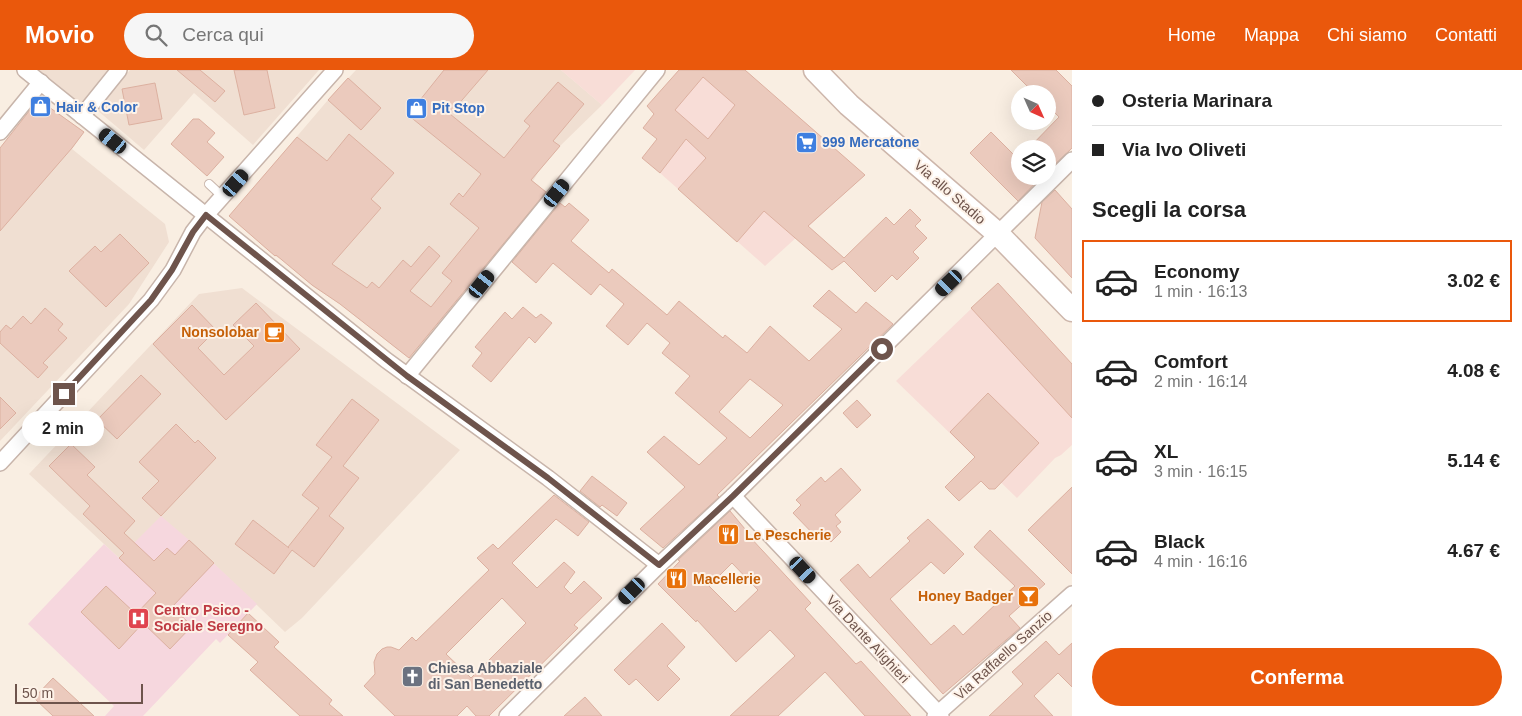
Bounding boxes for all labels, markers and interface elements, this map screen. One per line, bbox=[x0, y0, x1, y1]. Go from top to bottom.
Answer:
search box bbox=[124, 13, 474, 58]
text: Movio bbox=[25, 21, 94, 48]
icon: search bbox=[142, 21, 170, 49]
text: Cerca qui bbox=[182, 24, 264, 45]
text: Home bbox=[1168, 25, 1216, 45]
text: Mappa bbox=[1244, 25, 1299, 45]
text: Chi siamo bbox=[1327, 25, 1407, 45]
text: Contatti bbox=[1435, 25, 1497, 45]
north arrow bbox=[1011, 85, 1056, 130]
map controls bbox=[1011, 85, 1056, 185]
text: Osteria Marinara bbox=[1122, 90, 1272, 111]
shop icon: Hair & Color bbox=[28, 95, 52, 119]
shop icon: Pit Stop bbox=[404, 96, 428, 120]
place label: Hair & Color bbox=[56, 99, 138, 115]
place label: Pit Stop bbox=[432, 100, 485, 116]
car bbox=[96, 126, 129, 156]
supermarket icon: 999 Mercatone bbox=[794, 130, 818, 154]
place label: 999 Mercatone bbox=[822, 134, 919, 150]
text: Via Ivo Oliveti bbox=[1122, 139, 1246, 160]
button: layers bbox=[1011, 140, 1056, 185]
street label: Via allo Stadio bbox=[911, 157, 989, 227]
car bbox=[220, 167, 251, 199]
car bbox=[541, 177, 572, 209]
text: Scegli la corsa bbox=[1092, 197, 1246, 222]
icon: car bbox=[1094, 259, 1139, 304]
text: Economy bbox=[1154, 261, 1240, 282]
car bbox=[932, 267, 965, 299]
car bbox=[466, 268, 497, 300]
text: 3.02 € bbox=[1447, 270, 1500, 291]
text: 1 min · 16:13 bbox=[1154, 283, 1247, 300]
cafe icon: Nonsolobar bbox=[263, 320, 287, 344]
place label: Nonsolobar bbox=[181, 324, 260, 340]
route start bbox=[871, 338, 893, 360]
icon: car bbox=[1094, 349, 1139, 394]
text: Comfort bbox=[1154, 351, 1228, 372]
text: 4.08 € bbox=[1447, 360, 1500, 381]
text: 2 min · 16:14 bbox=[1154, 373, 1247, 390]
route end bbox=[53, 383, 75, 405]
callout: 2 min bbox=[23, 412, 105, 446]
text: 2 min bbox=[42, 420, 84, 437]
icon: car bbox=[1094, 439, 1139, 484]
text: XL bbox=[1154, 441, 1178, 462]
text: 5.14 € bbox=[1447, 450, 1500, 471]
text: 3 min · 16:15 bbox=[1154, 463, 1247, 480]
restaurant icon: Le Pescherie bbox=[717, 523, 741, 547]
place label: Le Pescherie bbox=[745, 527, 832, 543]
icon: car bbox=[1094, 529, 1139, 574]
text: Black bbox=[1154, 531, 1205, 552]
text: 4.67 € bbox=[1447, 540, 1500, 561]
text: 4 min · 16:16 bbox=[1154, 553, 1247, 570]
car bbox=[787, 554, 818, 586]
restaurant icon: Macellerie bbox=[665, 567, 689, 591]
place label: Macellerie bbox=[693, 571, 761, 587]
car bbox=[616, 575, 647, 607]
bar icon: Honey Badger bbox=[1017, 584, 1041, 608]
place label: Honey Badger bbox=[918, 588, 1014, 604]
street label: Via Dante Alighieri bbox=[823, 592, 913, 686]
place label: Centro Psico - Sociale Seregno bbox=[154, 602, 263, 634]
hospital icon: Centro Psico - Sociale Seregno bbox=[126, 606, 150, 630]
street label: Via Raffaello Sanzio bbox=[951, 607, 1055, 703]
button: Conferma bbox=[1092, 648, 1502, 706]
place label: Chiesa Abbaziale di San Benedetto bbox=[428, 660, 543, 692]
church icon: Chiesa Abbaziale di San Benedetto bbox=[400, 664, 424, 688]
scale bar bbox=[15, 681, 142, 704]
text: 50 m bbox=[22, 685, 53, 701]

